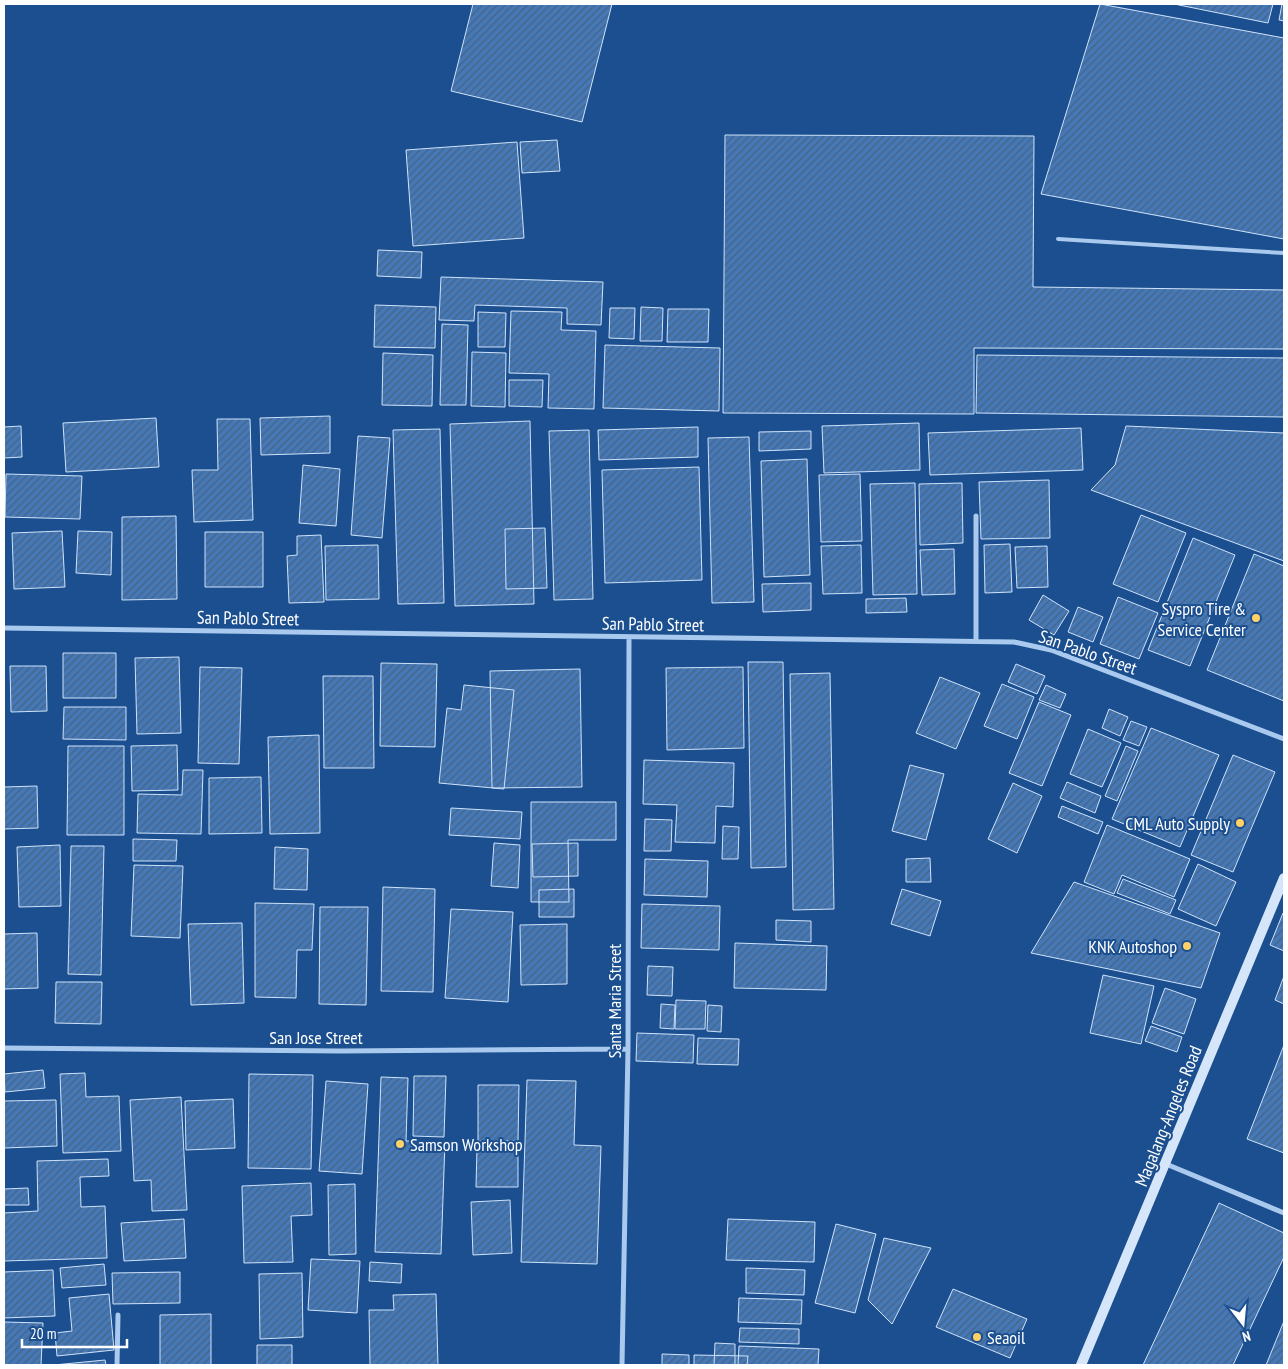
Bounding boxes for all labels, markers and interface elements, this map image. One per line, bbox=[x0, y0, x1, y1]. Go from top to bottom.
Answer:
place label: Syspro Tire & Service Center bbox=[1157, 597, 1246, 641]
street label: San Pablo Street bbox=[197, 606, 299, 630]
street label: San Pablo Street bbox=[602, 612, 704, 636]
marker: Syspro Tire & Service Center bbox=[1250, 612, 1262, 624]
street label: San Pablo Street bbox=[1036, 624, 1140, 680]
place label: CML Auto Supply bbox=[1125, 812, 1230, 835]
marker: CML Auto Supply bbox=[1234, 817, 1246, 829]
place label: KNK Autoshop bbox=[1088, 935, 1177, 958]
marker: KNK Autoshop bbox=[1181, 940, 1193, 952]
street label: Santa Maria Street bbox=[603, 944, 626, 1058]
street label: San Jose Street bbox=[269, 1026, 363, 1049]
street label: Magalang-Angeles Road bbox=[1129, 1042, 1207, 1190]
place label: Samson Workshop bbox=[410, 1133, 523, 1156]
marker: Samson Workshop bbox=[394, 1138, 406, 1150]
north arrow bbox=[1218, 1299, 1268, 1349]
scale bar bbox=[22, 1316, 128, 1348]
text: 20 m bbox=[30, 1324, 56, 1343]
place label: Seaoil bbox=[987, 1326, 1026, 1349]
text: N bbox=[1240, 1327, 1253, 1346]
marker: Seaoil bbox=[971, 1331, 983, 1343]

